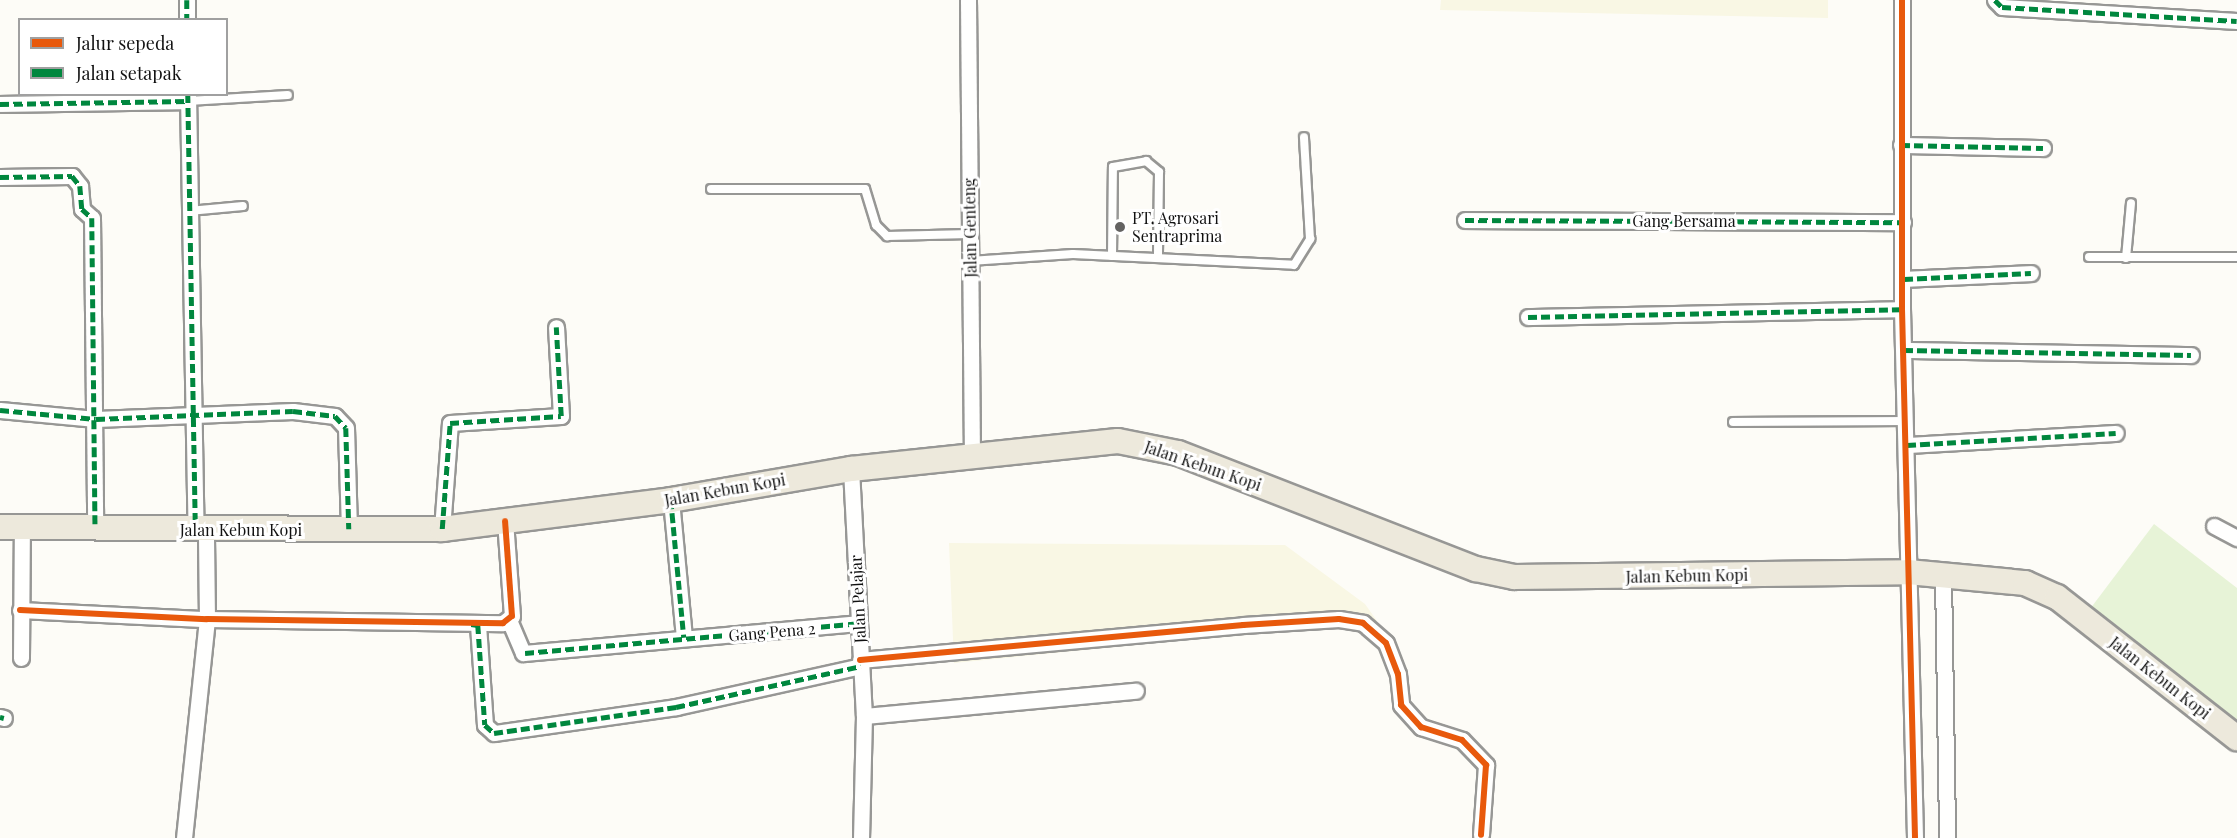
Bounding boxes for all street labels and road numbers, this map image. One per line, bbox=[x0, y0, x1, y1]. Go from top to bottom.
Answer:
street label: Jalan Genteng bbox=[960, 178, 980, 278]
street label: Gang Bersama bbox=[1632, 211, 1736, 231]
street label: Jalan Kebun Kopi bbox=[1142, 437, 1264, 495]
street label: Jalan Kebun Kopi bbox=[663, 470, 787, 510]
street label: Jalan Kebun Kopi bbox=[180, 520, 302, 540]
street label: Jalan Pelajar bbox=[846, 555, 870, 643]
street label: Jalan Kebun Kopi bbox=[1626, 565, 1748, 587]
street label: Gang Pena 2 bbox=[728, 619, 816, 645]
street label: Jalan Kebun Kopi bbox=[2106, 633, 2214, 723]

